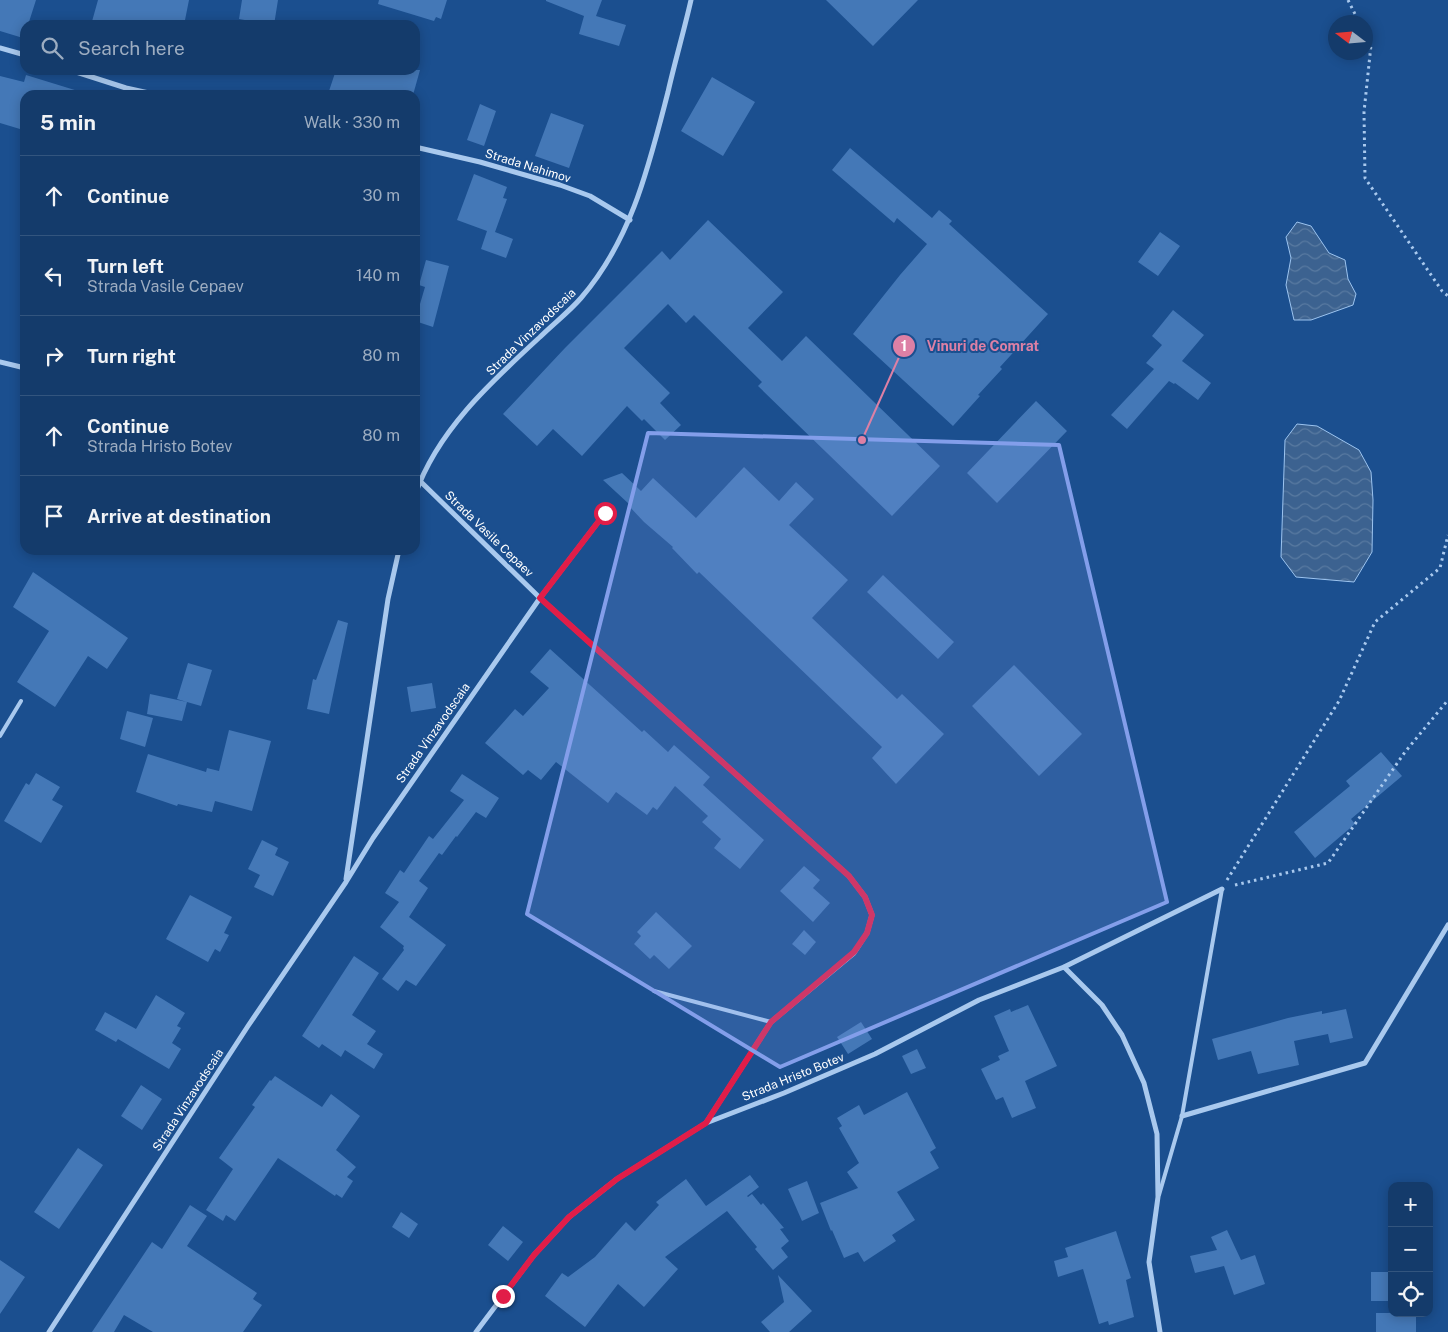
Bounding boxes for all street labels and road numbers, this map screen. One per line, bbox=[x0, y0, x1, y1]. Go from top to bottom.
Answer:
street label: Strada Nahimov bbox=[483, 146, 573, 186]
street label: Strada Vinzavodscaia bbox=[483, 286, 579, 378]
street label: Strada Vasile Cepaev bbox=[442, 488, 536, 580]
street label: Strada Vinzavodscaia bbox=[393, 680, 473, 786]
street label: Strada Vinzavodscaia bbox=[150, 1046, 226, 1154]
street label: Strada Hristo Botev bbox=[740, 1050, 846, 1104]

